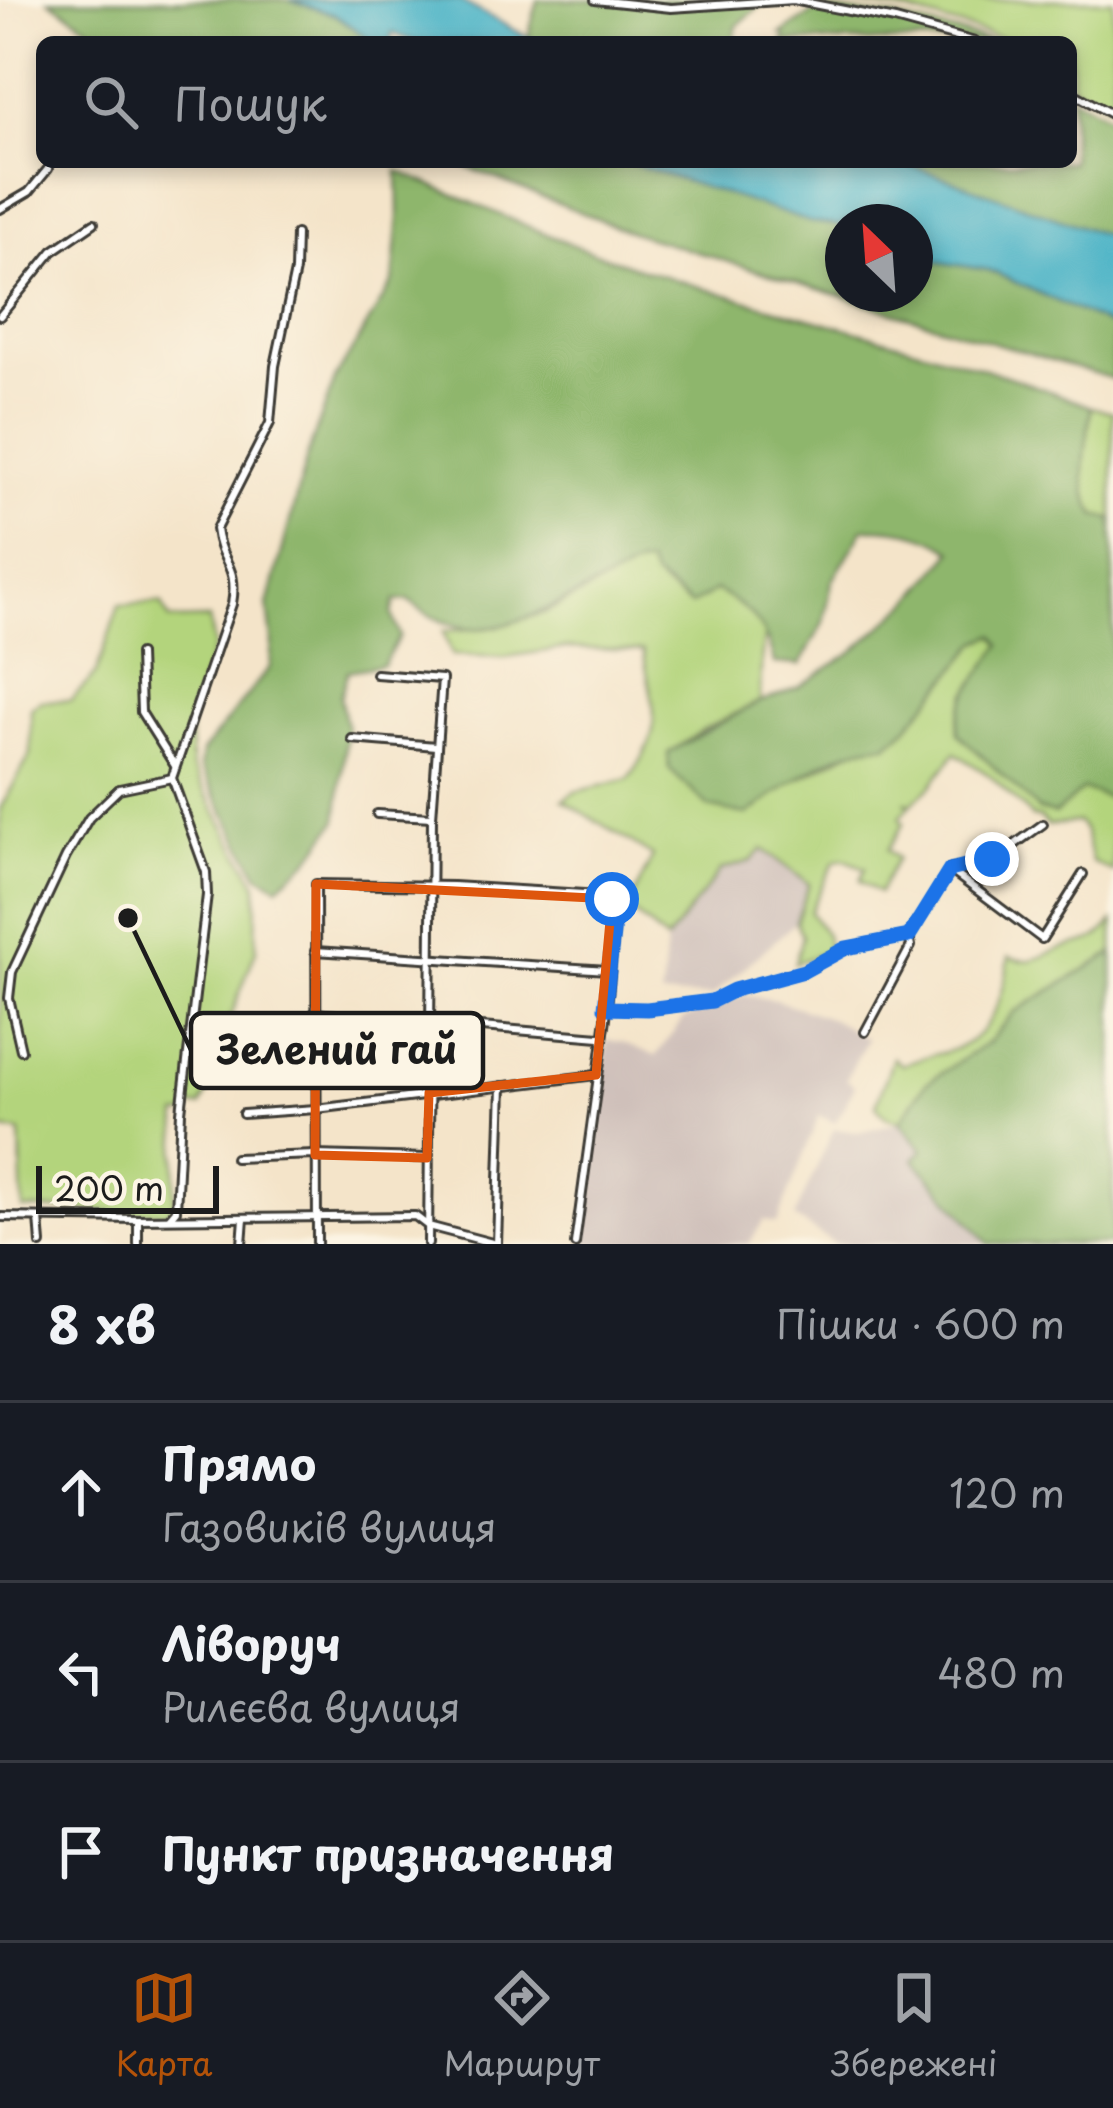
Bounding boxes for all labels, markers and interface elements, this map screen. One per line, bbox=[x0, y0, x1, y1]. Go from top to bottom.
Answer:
search box bbox=[36, 36, 1077, 168]
text: Пошук bbox=[174, 68, 327, 136]
icon: search bbox=[78, 69, 144, 135]
north arrow bbox=[825, 204, 933, 312]
route end bbox=[965, 832, 1019, 886]
route start bbox=[585, 872, 639, 926]
callout: Зелений гай bbox=[191, 1013, 483, 1088]
text: Зелений гай bbox=[216, 1018, 457, 1077]
scale bar bbox=[36, 1160, 219, 1213]
text: 200 m bbox=[54, 1162, 164, 1212]
text: 8 хв bbox=[48, 1284, 156, 1361]
text: Пішки · 600 m bbox=[776, 1293, 1065, 1352]
text: Прямо bbox=[162, 1428, 316, 1496]
icon: ahead bbox=[48, 1459, 114, 1525]
text: 120 m bbox=[949, 1462, 1065, 1521]
text: Газовиків вулиця bbox=[162, 1496, 497, 1555]
text: Ліворуч bbox=[162, 1608, 341, 1676]
icon: left bbox=[48, 1639, 114, 1705]
text: 480 m bbox=[938, 1642, 1065, 1701]
text: Рилєєва вулиця bbox=[162, 1676, 461, 1735]
text: Пункт призначення bbox=[162, 1818, 614, 1886]
icon: arrive bbox=[48, 1819, 114, 1885]
tab: Карта bbox=[116, 1965, 213, 2087]
tab: Маршрут bbox=[444, 1965, 600, 2087]
tab: Збережені bbox=[831, 1965, 997, 2087]

